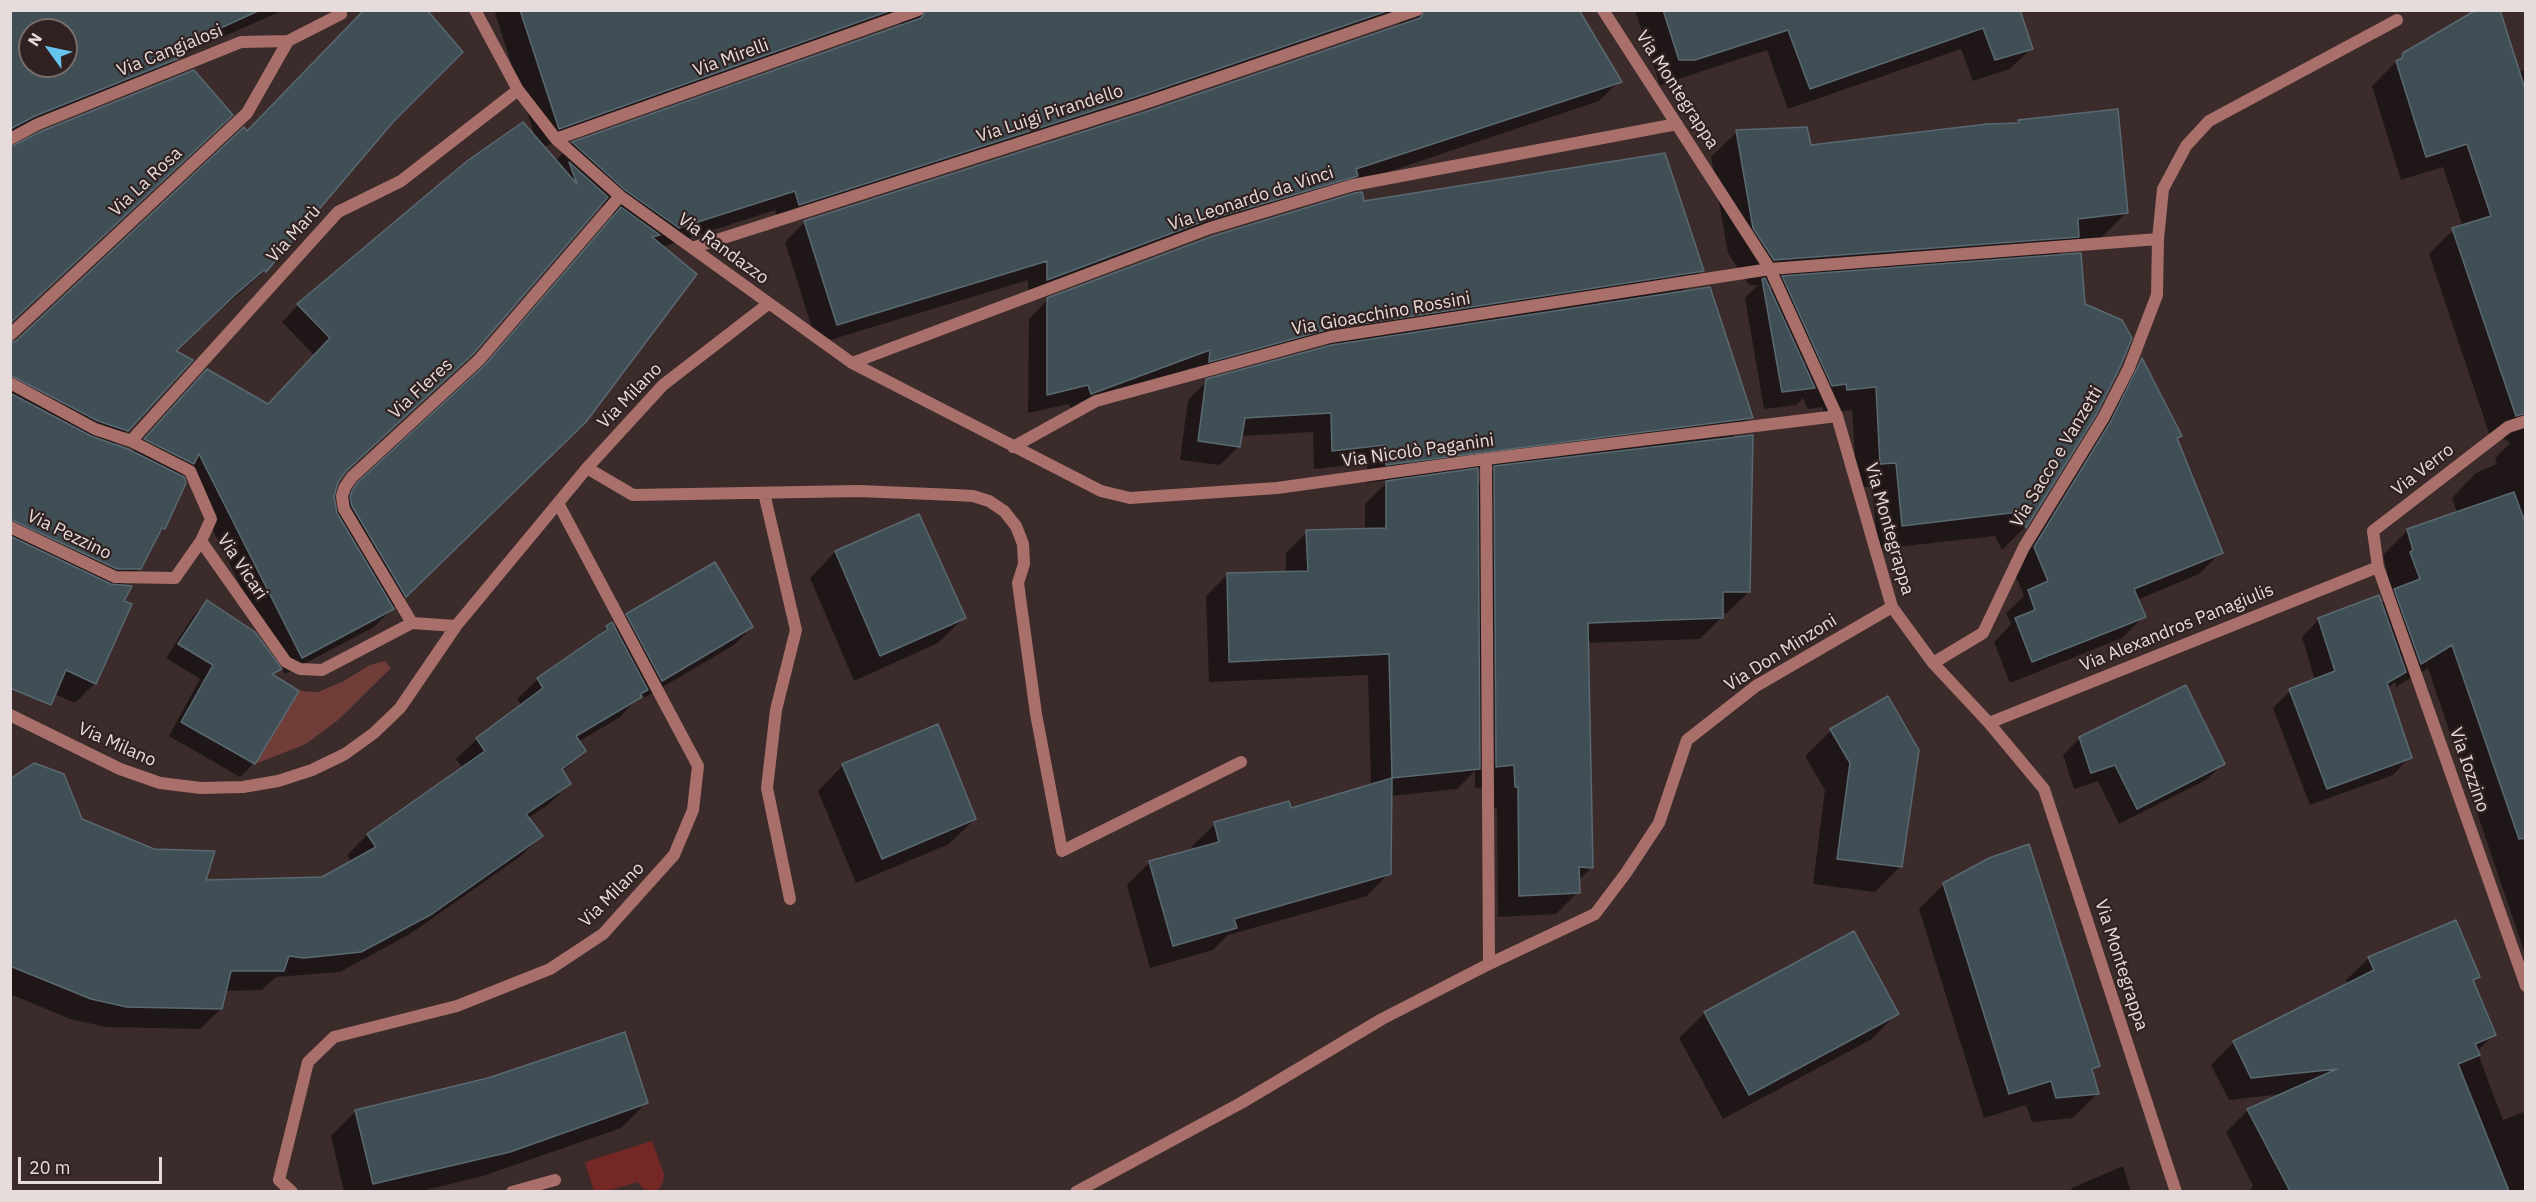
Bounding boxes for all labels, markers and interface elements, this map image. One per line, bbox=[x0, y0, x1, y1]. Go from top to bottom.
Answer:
north arrow bbox=[18, 18, 78, 78]
street label: Via Cangialosi bbox=[114, 20, 226, 82]
street label: Via Montegrappa bbox=[1631, 27, 1723, 153]
text: N bbox=[23, 29, 46, 50]
street label: Via Mirelli bbox=[690, 34, 772, 82]
street label: Via Luigi Pirandello bbox=[974, 80, 1126, 148]
street label: Via La Rosa bbox=[105, 143, 187, 221]
street label: Via Leonardo da Vinci bbox=[1166, 162, 1336, 236]
street label: Via Marù bbox=[262, 201, 326, 267]
street label: Via Randazzo bbox=[673, 209, 773, 289]
street label: Via Gioacchino Rossini bbox=[1290, 288, 1472, 340]
street label: Via Fleres bbox=[385, 354, 457, 424]
street label: Via Milano bbox=[593, 359, 667, 433]
street label: Via Sacco e Vanzetti bbox=[2006, 382, 2108, 532]
street label: Via Nicolò Paganini bbox=[1340, 430, 1496, 472]
street label: Via Verro bbox=[2388, 439, 2458, 501]
street label: Via Montegrappa bbox=[1860, 460, 1918, 598]
street label: Via Pezzino bbox=[23, 505, 115, 565]
street label: Via Vicari bbox=[212, 530, 272, 604]
street label: Via Alexandros Panagiulis bbox=[2077, 579, 2277, 677]
street label: Via Don Minzoni bbox=[1721, 610, 1841, 696]
street label: Via Milano bbox=[75, 718, 159, 772]
street label: Via Iozzino bbox=[2444, 725, 2494, 815]
street label: Via Milano bbox=[575, 858, 649, 932]
street label: Via Montegrappa bbox=[2090, 897, 2152, 1033]
scale bar bbox=[21, 1145, 165, 1183]
text: 20 m bbox=[29, 1156, 71, 1179]

